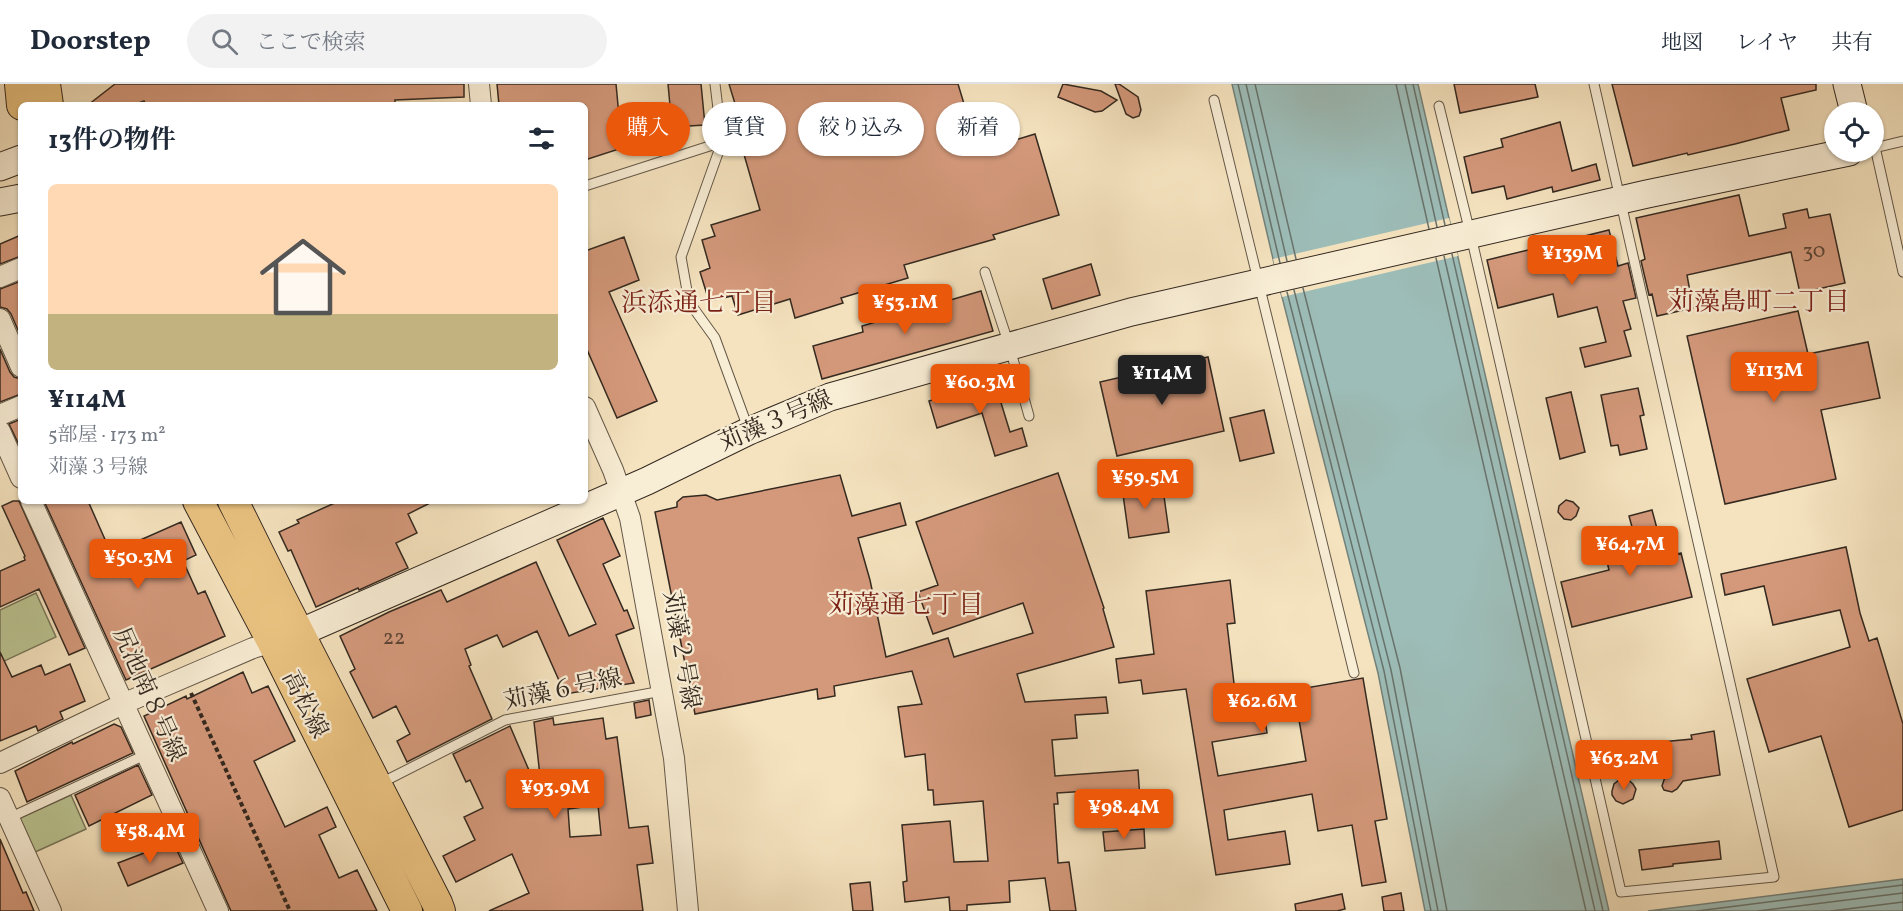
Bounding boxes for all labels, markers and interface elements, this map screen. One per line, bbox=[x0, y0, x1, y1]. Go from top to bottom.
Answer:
search box bbox=[187, 14, 607, 68]
text: Doorstep bbox=[30, 22, 151, 61]
icon: search bbox=[208, 25, 241, 58]
text: ここで検索 bbox=[256, 28, 366, 59]
text: 地図 bbox=[1661, 29, 1703, 58]
text: レイヤ bbox=[1736, 29, 1798, 58]
text: 共有 bbox=[1831, 29, 1873, 58]
chip: 購入 bbox=[606, 102, 690, 156]
chip: 賃貸 bbox=[702, 102, 786, 156]
chip: 絞り込み bbox=[798, 102, 924, 156]
chip: 新着 bbox=[936, 102, 1020, 156]
map controls bbox=[1824, 102, 1884, 162]
button: locate bbox=[1824, 102, 1884, 162]
icon: filters bbox=[525, 122, 558, 155]
text: 13件の物件 bbox=[48, 123, 176, 159]
icon: home bbox=[249, 223, 357, 331]
pin: ¥139M bbox=[1530, 235, 1614, 286]
house number: 30 bbox=[1803, 237, 1825, 266]
text: ¥139M bbox=[1542, 240, 1602, 268]
pin: ¥53.1M bbox=[856, 284, 954, 335]
district label: 苅藻島町二丁目 bbox=[1668, 285, 1850, 321]
district label: 浜添通七丁目 bbox=[621, 286, 777, 322]
text: ¥53.1M bbox=[872, 289, 938, 317]
pin: ¥113M bbox=[1732, 352, 1816, 403]
pin: ¥114M bbox=[1120, 355, 1204, 406]
text: ¥113M bbox=[1745, 357, 1803, 385]
text: ¥114M bbox=[1132, 360, 1192, 388]
pin: ¥60.3M bbox=[931, 364, 1029, 415]
text: ¥60.3M bbox=[945, 369, 1015, 397]
text: ¥114M bbox=[48, 382, 126, 418]
street label: 苅藻３号線 bbox=[714, 383, 838, 461]
text: 5部屋 · 173 m² bbox=[48, 422, 166, 450]
text: 苅藻３号線 bbox=[48, 454, 148, 482]
pin: ¥59.5M bbox=[1096, 459, 1194, 510]
text: ¥59.5M bbox=[1111, 464, 1179, 492]
pin: ¥64.7M bbox=[1581, 526, 1679, 577]
text: ¥64.7M bbox=[1595, 531, 1665, 559]
pin: ¥50.3M bbox=[89, 539, 187, 590]
text: ¥50.3M bbox=[103, 544, 173, 572]
street label: 苅藻２号線 bbox=[653, 588, 707, 712]
district label: 苅藻通七丁目 bbox=[828, 588, 984, 624]
street label: 尻池南８号線 bbox=[103, 622, 193, 768]
house number: 22 bbox=[383, 624, 405, 653]
street label: 苅藻６号線 bbox=[501, 662, 625, 720]
street label: 高松線 bbox=[273, 665, 335, 745]
pin: ¥62.6M bbox=[1213, 683, 1311, 734]
text: ¥62.6M bbox=[1227, 688, 1297, 716]
pin: ¥63.2M bbox=[1575, 740, 1673, 791]
text: ¥63.2M bbox=[1589, 745, 1659, 773]
pin: ¥93.9M bbox=[506, 769, 604, 820]
text: ¥93.9M bbox=[520, 774, 590, 802]
pin: ¥98.4M bbox=[1075, 789, 1173, 840]
text: ¥98.4M bbox=[1088, 794, 1160, 822]
pin: ¥58.4M bbox=[101, 813, 199, 864]
text: ¥58.4M bbox=[115, 818, 185, 846]

